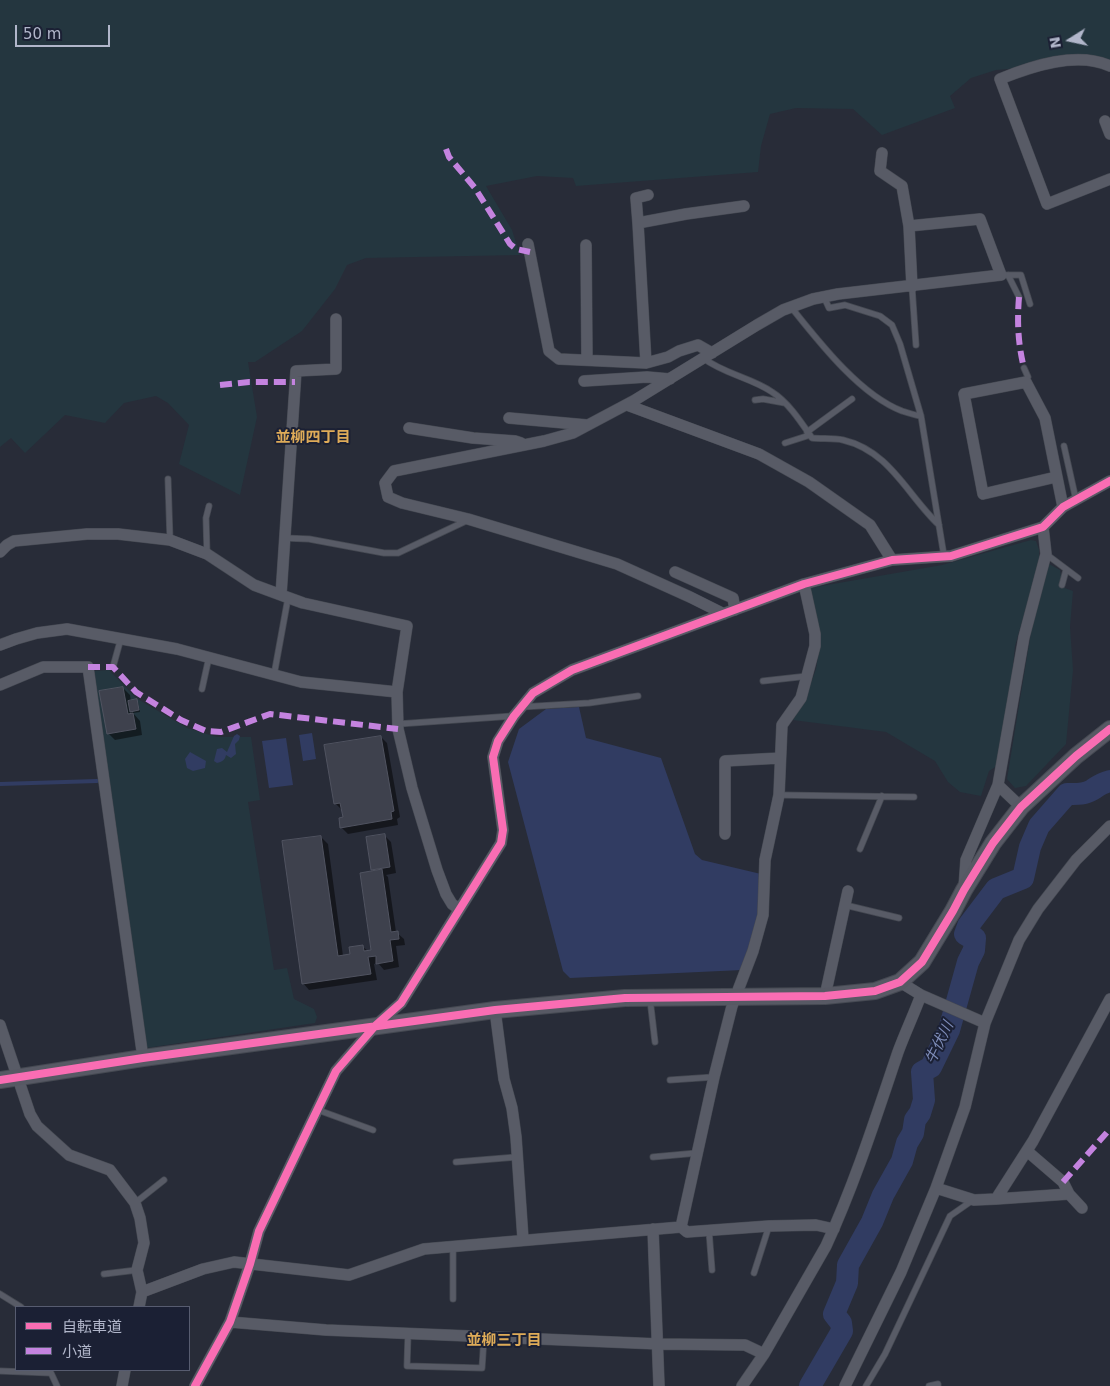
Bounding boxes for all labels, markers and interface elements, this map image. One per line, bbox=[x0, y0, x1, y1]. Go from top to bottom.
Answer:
scale bar bbox=[18, 15, 112, 47]
north arrow bbox=[1045, 15, 1095, 65]
text: 50 m bbox=[23, 25, 61, 43]
text: N bbox=[1046, 35, 1064, 50]
district label: 並柳四丁目 bbox=[276, 429, 350, 447]
water label: 牛伏川 bbox=[922, 1019, 958, 1067]
legend bbox=[15, 1306, 190, 1371]
text: 自転車道 bbox=[62, 1318, 122, 1336]
district label: 並柳三丁目 bbox=[467, 1332, 541, 1350]
text: 小道 bbox=[62, 1343, 92, 1361]

